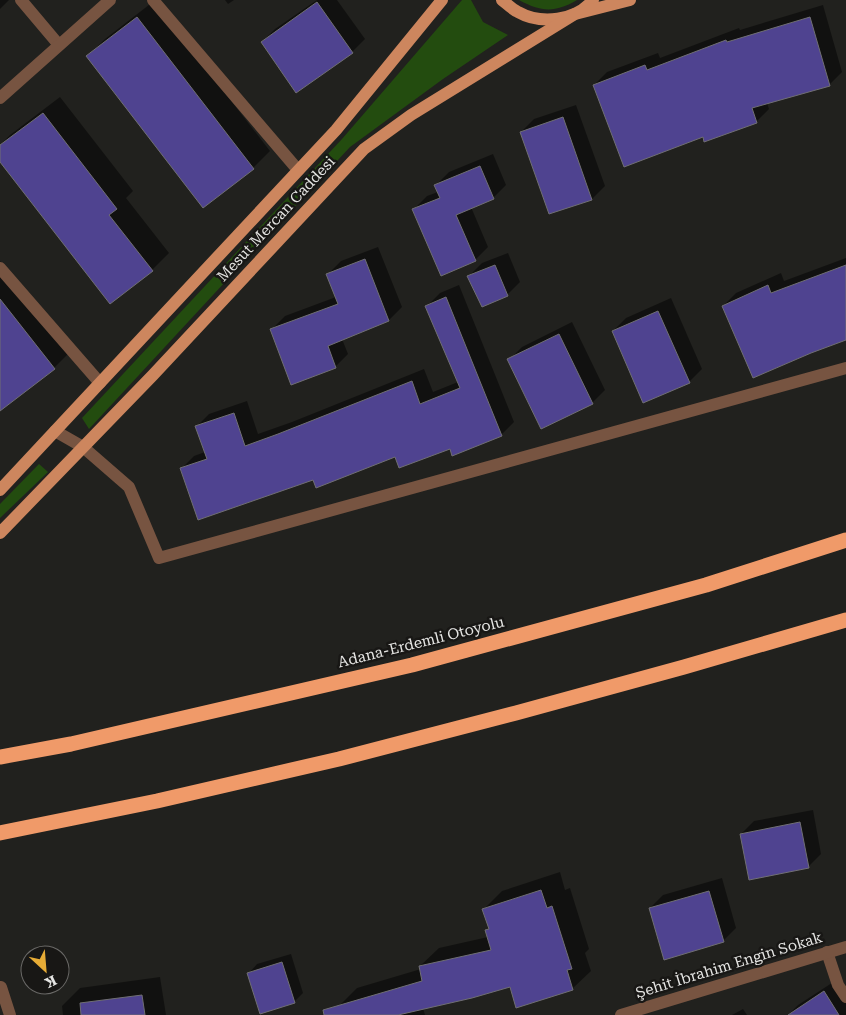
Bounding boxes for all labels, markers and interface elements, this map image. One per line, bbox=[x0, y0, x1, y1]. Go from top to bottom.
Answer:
street label: Mesut Mercan Caddesi bbox=[213, 152, 339, 285]
street label: Adana-Erdemli Otoyolu bbox=[336, 612, 507, 671]
street label: Şehit İbrahim Engin Sokak bbox=[633, 928, 825, 1002]
north arrow bbox=[20, 945, 70, 995]
text: K bbox=[42, 972, 59, 991]

